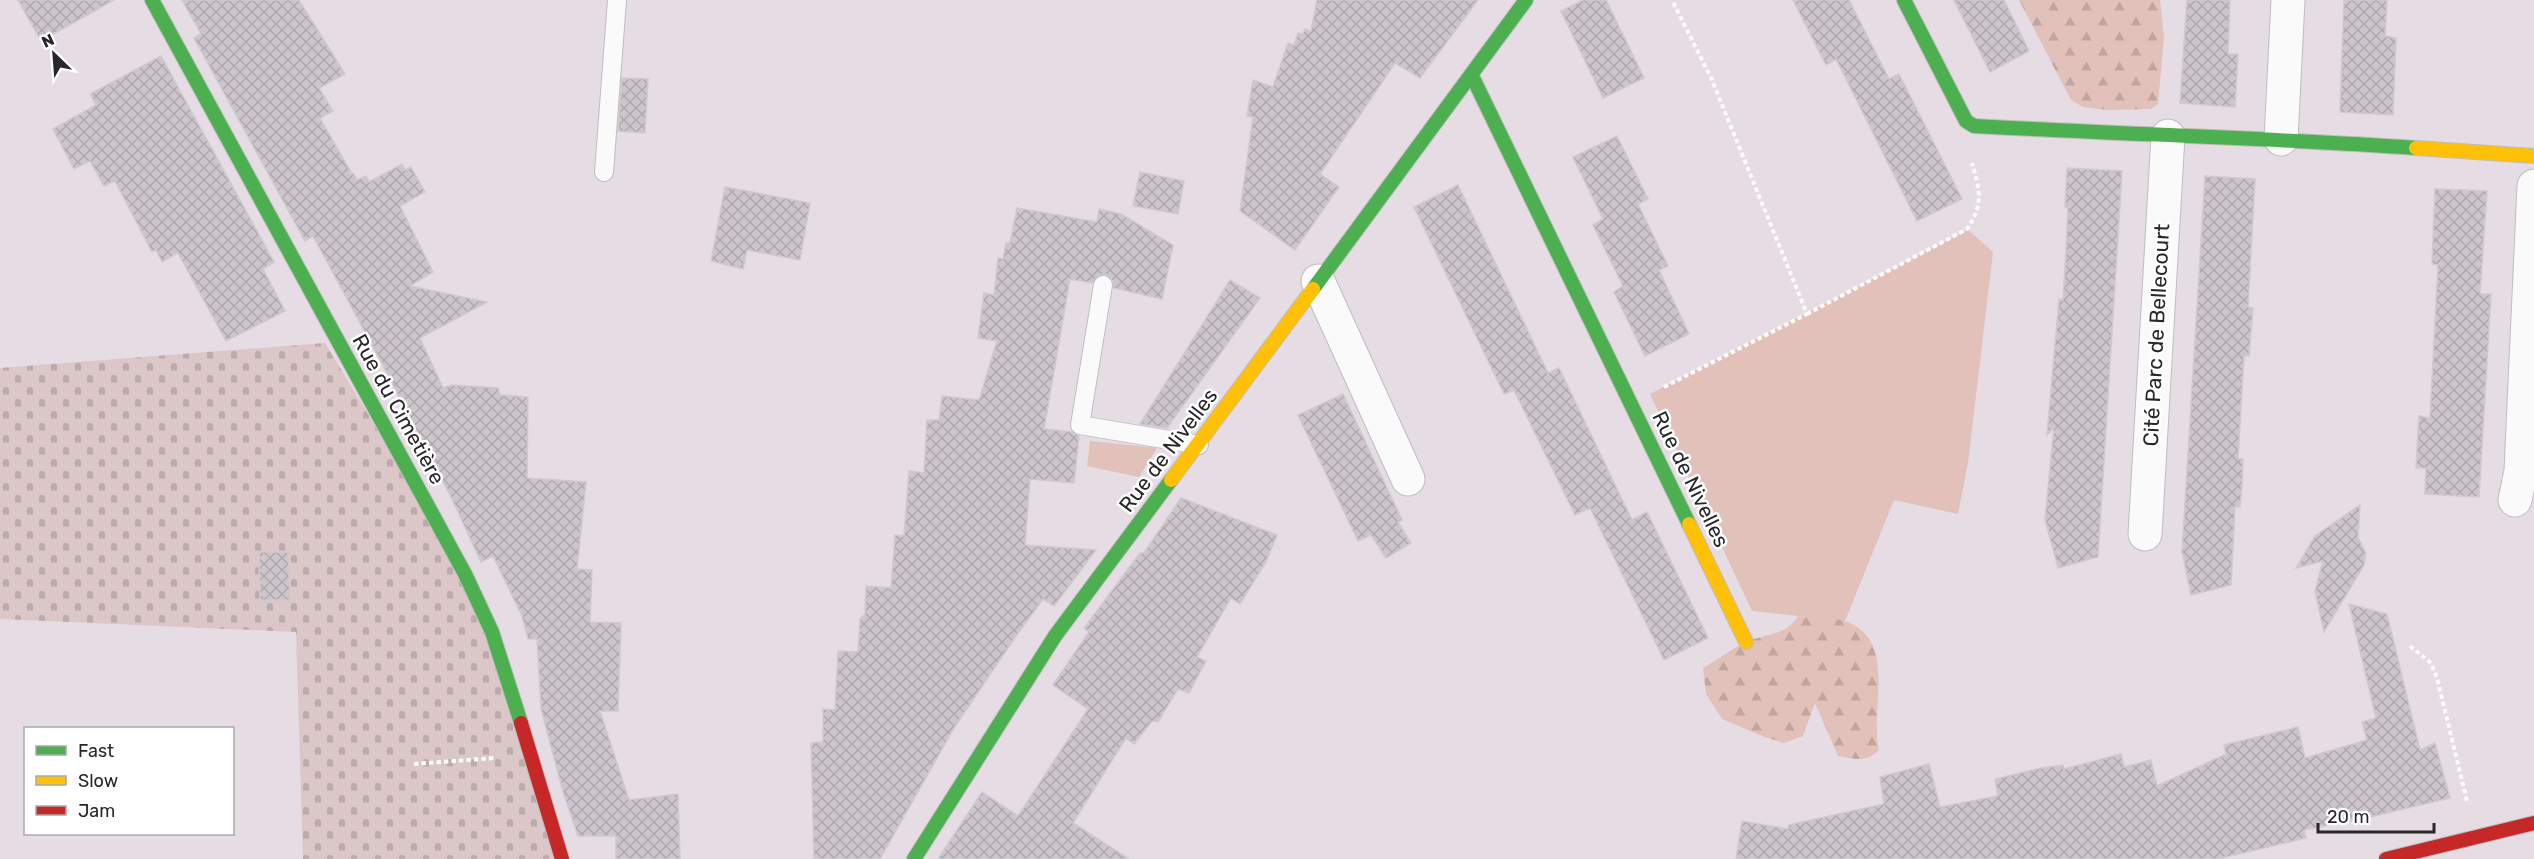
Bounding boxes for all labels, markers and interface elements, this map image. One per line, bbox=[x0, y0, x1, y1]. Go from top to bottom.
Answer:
north arrow bbox=[24, 24, 84, 84]
text: N bbox=[39, 30, 57, 52]
street label: Cité Parc de Bellecourt bbox=[2138, 223, 2174, 447]
street label: Rue du Cimetière bbox=[347, 330, 451, 488]
street label: Rue de Nivelles bbox=[1113, 383, 1223, 517]
street label: Rue de Nivelles bbox=[1647, 407, 1735, 551]
legend bbox=[24, 727, 234, 835]
text: Fast bbox=[78, 740, 114, 762]
text: Slow bbox=[78, 770, 118, 792]
scale bar bbox=[2318, 796, 2434, 834]
text: Jam bbox=[78, 800, 115, 822]
text: 20 m bbox=[2327, 806, 2369, 828]

